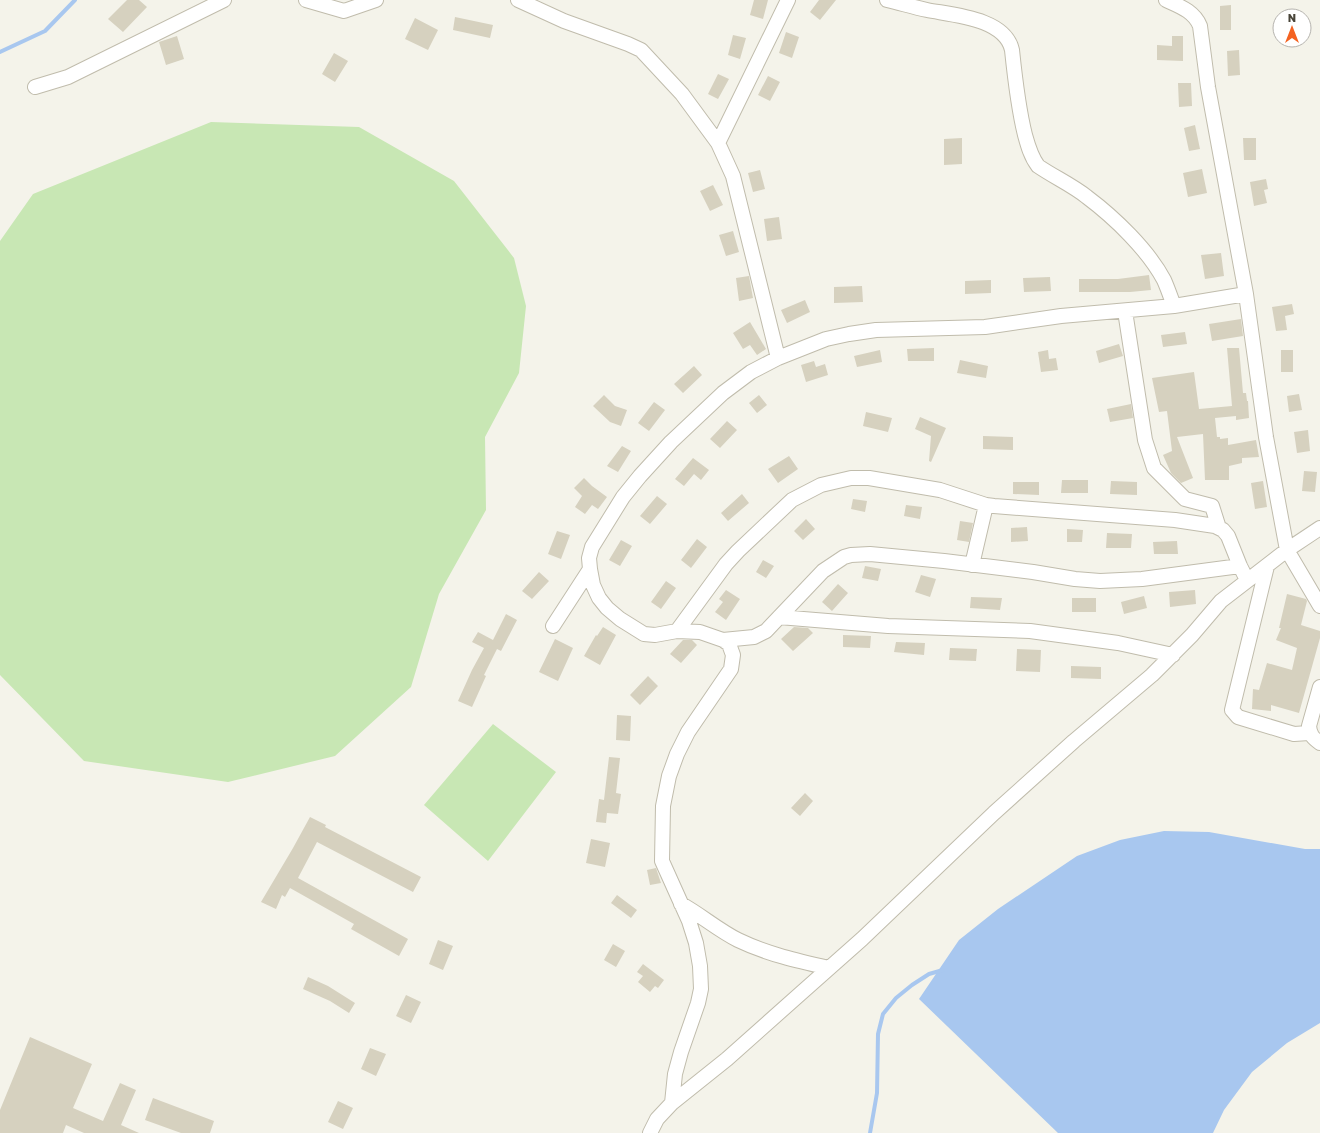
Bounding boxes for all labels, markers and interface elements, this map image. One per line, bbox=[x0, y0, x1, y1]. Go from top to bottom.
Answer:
north arrow bbox=[1272, 8, 1312, 48]
text: N bbox=[1288, 11, 1296, 24]

